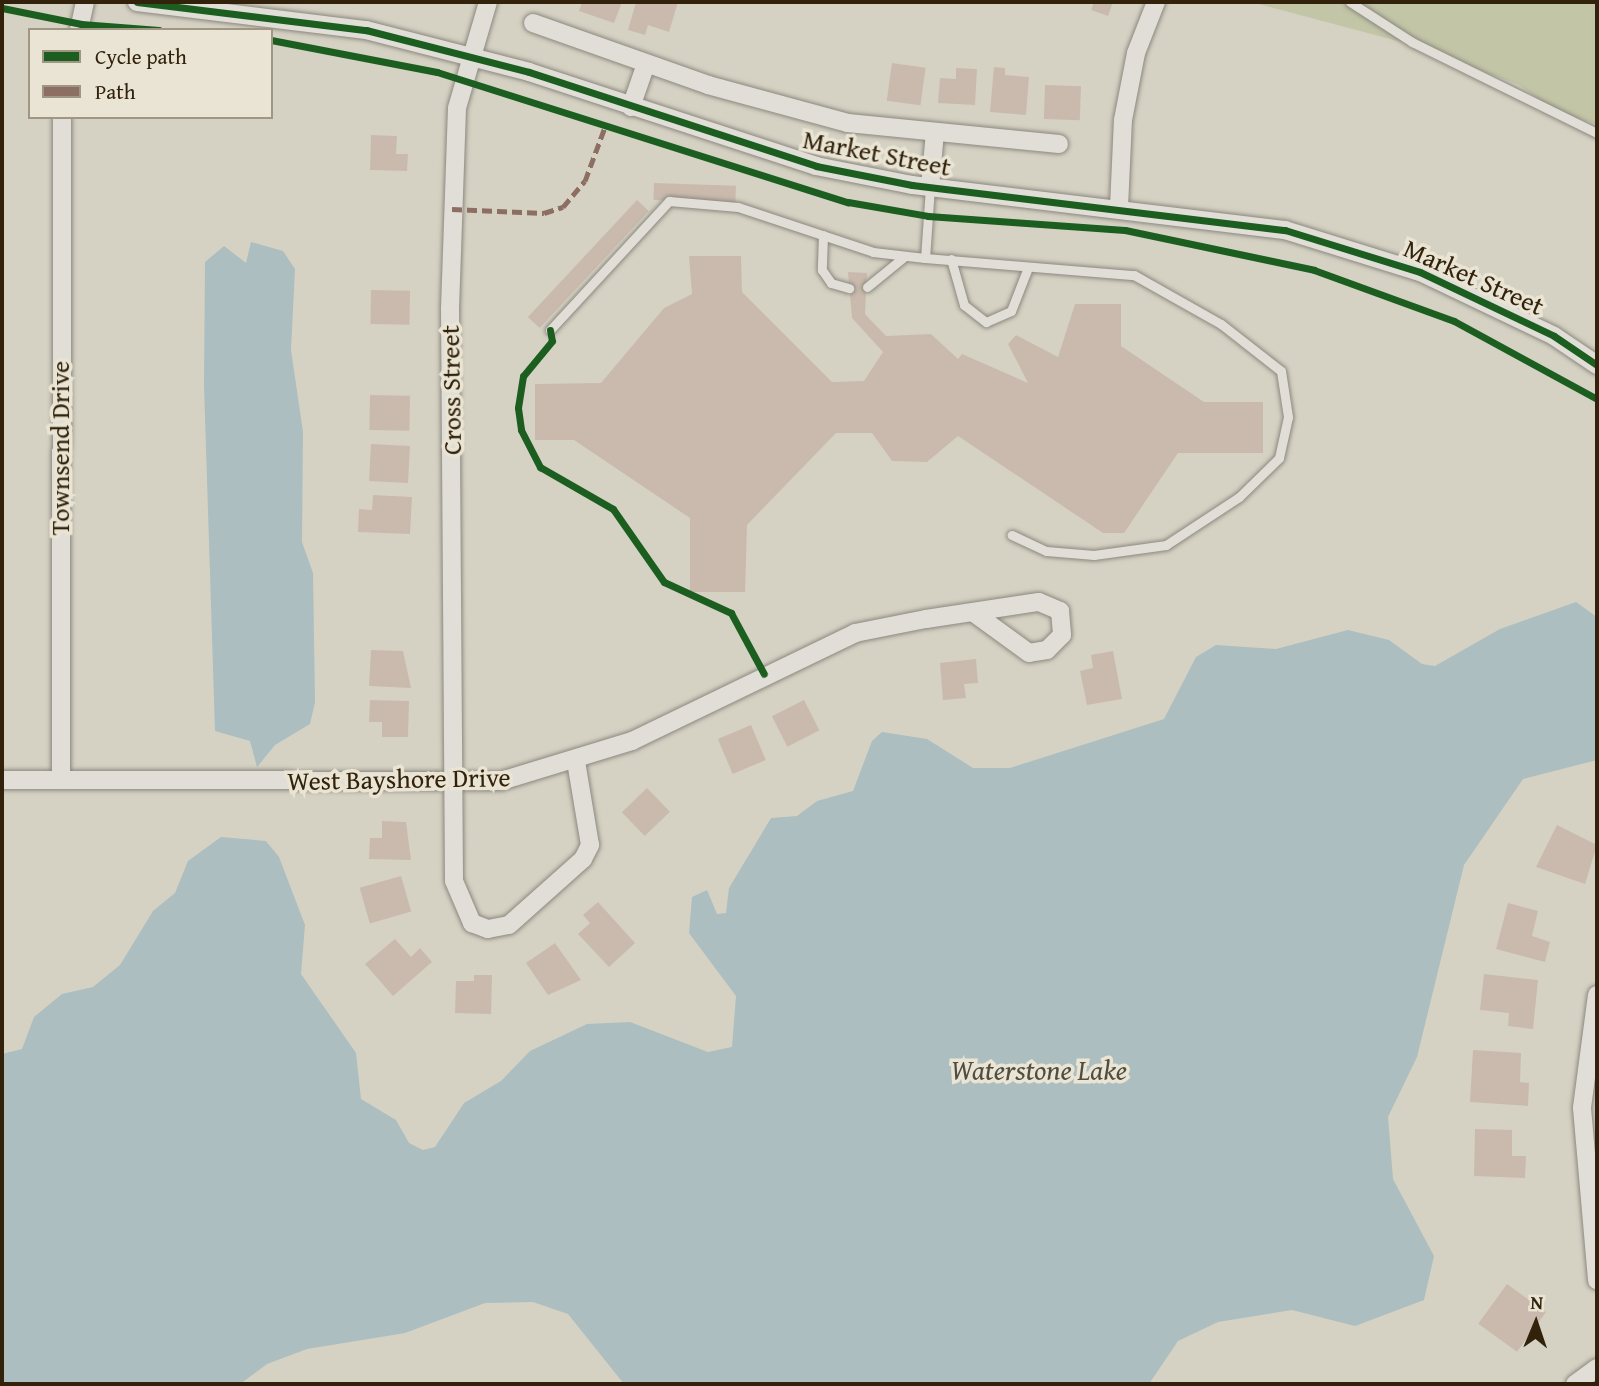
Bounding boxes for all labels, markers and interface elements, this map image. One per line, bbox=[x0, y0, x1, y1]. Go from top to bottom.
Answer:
legend bbox=[28, 28, 273, 119]
text: Cycle path bbox=[95, 41, 187, 72]
text: Path bbox=[95, 76, 135, 107]
street label: Market Street bbox=[800, 123, 954, 183]
street label: Market Street bbox=[1399, 232, 1549, 322]
street label: Cross Street bbox=[434, 325, 468, 455]
street label: Townsend Drive bbox=[44, 361, 76, 535]
street label: West Bayshore Drive bbox=[287, 761, 511, 797]
water label: Waterstone Lake bbox=[951, 1053, 1127, 1087]
north arrow bbox=[1501, 1288, 1571, 1358]
text: N bbox=[1530, 1288, 1544, 1316]

